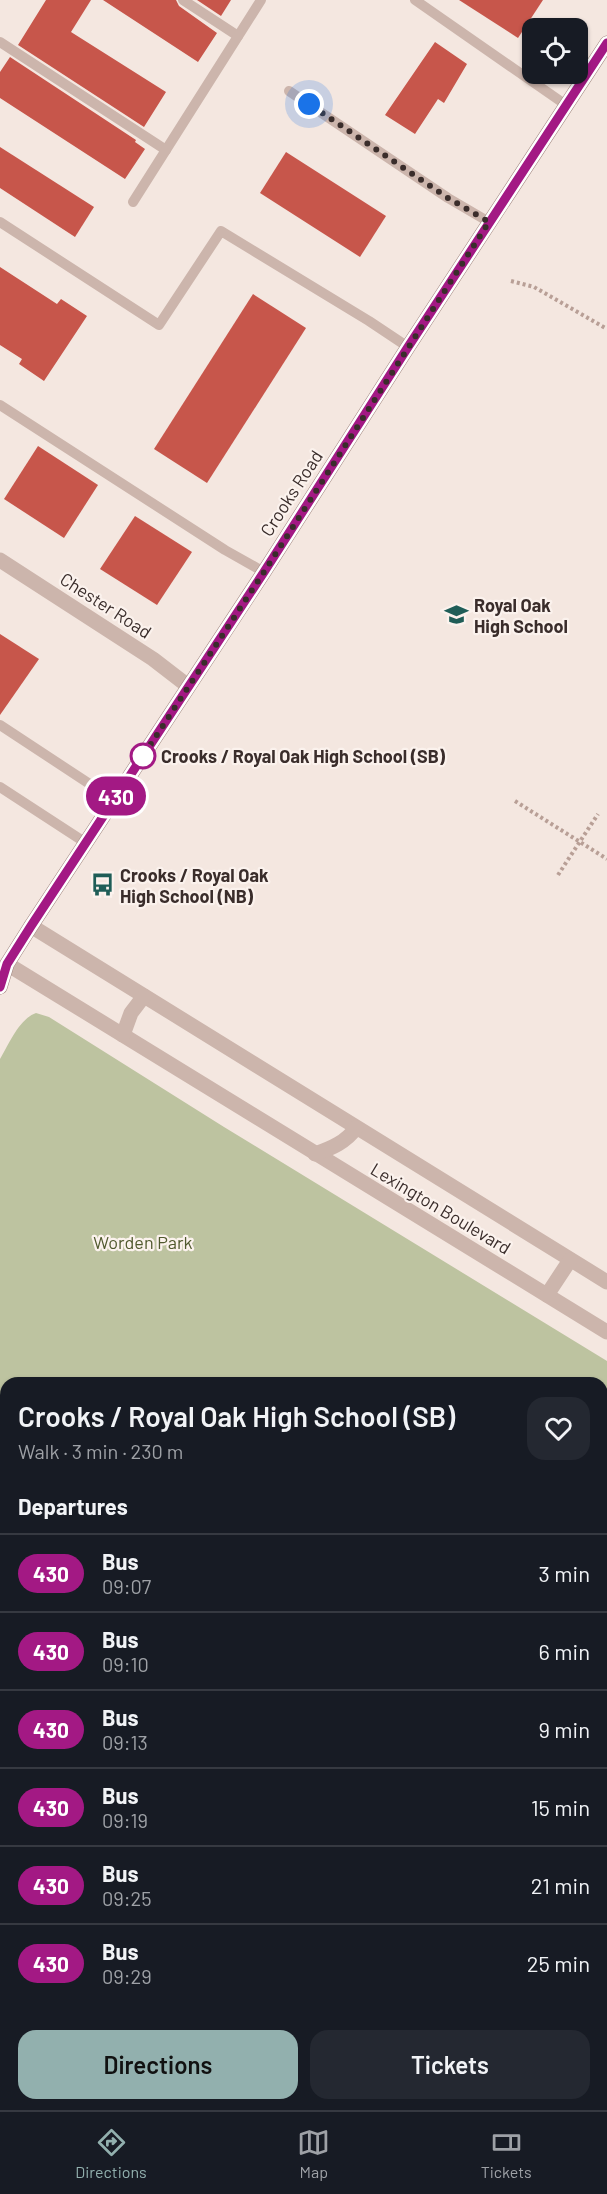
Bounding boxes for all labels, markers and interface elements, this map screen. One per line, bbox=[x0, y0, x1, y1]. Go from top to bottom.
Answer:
map controls bbox=[522, 18, 588, 84]
button: locate bbox=[522, 18, 588, 84]
your location bbox=[294, 89, 324, 119]
street label: Crooks Road bbox=[255, 446, 327, 540]
street label: Chester Road bbox=[56, 567, 156, 643]
place label: Royal Oak High School bbox=[474, 594, 568, 637]
school or university icon: Royal Oak High School bbox=[443, 602, 469, 628]
marker: Crooks / Royal Oak High School (SB) bbox=[130, 743, 156, 769]
place label: Crooks / Royal Oak High School (SB) bbox=[161, 745, 446, 767]
line badge: 430 bbox=[82, 776, 150, 816]
text: 430 bbox=[98, 784, 134, 809]
place label: Crooks / Royal Oak High School (NB) bbox=[120, 864, 269, 907]
bus stop icon: Crooks / Royal Oak High School (NB) bbox=[89, 872, 115, 898]
street label: Lexington Boulevard bbox=[367, 1157, 515, 1259]
park label: Worden Park bbox=[93, 1231, 193, 1253]
button: heart bbox=[527, 1397, 590, 1460]
text: Crooks / Royal Oak High School (SB) bbox=[18, 1399, 455, 1433]
text: Walk · 3 min · 230 m bbox=[18, 1439, 183, 1463]
text: Departures bbox=[18, 1493, 128, 1519]
text: Bus bbox=[102, 1548, 139, 1574]
text: 3 min bbox=[539, 1560, 590, 1586]
text: 430 bbox=[33, 1561, 69, 1586]
text: 09:07 bbox=[102, 1574, 151, 1598]
text: Bus bbox=[102, 1626, 139, 1652]
text: 6 min bbox=[539, 1638, 590, 1664]
text: 430 bbox=[33, 1639, 69, 1664]
text: 09:10 bbox=[102, 1652, 149, 1676]
text: Bus bbox=[102, 1704, 139, 1730]
text: 9 min bbox=[538, 1716, 590, 1742]
text: 430 bbox=[33, 1717, 69, 1742]
text: 09:13 bbox=[102, 1730, 148, 1754]
text: Bus bbox=[102, 1782, 139, 1808]
text: 15 min bbox=[531, 1794, 590, 1820]
text: 430 bbox=[33, 1795, 69, 1820]
text: 09:19 bbox=[102, 1808, 148, 1832]
text: Bus bbox=[102, 1860, 139, 1886]
text: 21 min bbox=[531, 1872, 590, 1898]
text: 430 bbox=[33, 1873, 69, 1898]
text: 09:25 bbox=[102, 1886, 152, 1910]
text: Bus bbox=[102, 1938, 139, 1964]
text: 25 min bbox=[527, 1950, 590, 1976]
text: 430 bbox=[33, 1951, 69, 1976]
text: 09:29 bbox=[102, 1964, 152, 1988]
button: Directions bbox=[18, 2030, 298, 2099]
button: Tickets bbox=[310, 2030, 590, 2099]
tab: Directions bbox=[75, 2126, 147, 2181]
tab: Map bbox=[297, 2126, 330, 2181]
tab: Tickets bbox=[481, 2126, 532, 2181]

